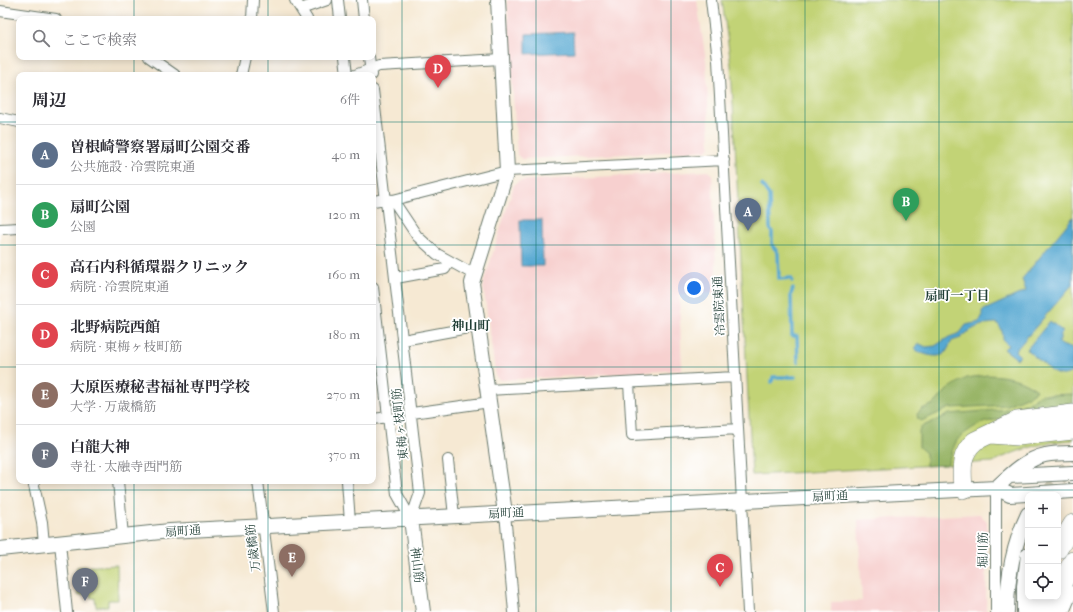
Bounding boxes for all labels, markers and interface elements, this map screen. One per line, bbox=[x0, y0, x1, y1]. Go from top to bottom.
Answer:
search box bbox=[16, 16, 376, 60]
icon: search bbox=[30, 27, 52, 49]
text: ここで検索 bbox=[62, 31, 137, 49]
pin: D bbox=[425, 55, 451, 88]
text: 周辺 bbox=[32, 90, 66, 110]
text: 6件 bbox=[340, 92, 360, 107]
text: 曽根崎警察署扇町公園交番 bbox=[70, 138, 250, 156]
text: A bbox=[41, 147, 49, 162]
text: 40 m bbox=[332, 147, 360, 162]
text: 公共施設 · 冷雲院東通 bbox=[70, 159, 195, 174]
pin: B bbox=[893, 188, 919, 221]
text: 扇町公園 bbox=[70, 198, 130, 216]
pin: A bbox=[735, 198, 761, 231]
text: B bbox=[41, 207, 49, 222]
text: 120 m bbox=[328, 207, 360, 222]
text: 公園 bbox=[70, 219, 96, 234]
text: 高石内科循環器クリニック bbox=[70, 258, 249, 276]
text: C bbox=[41, 267, 49, 282]
text: 160 m bbox=[328, 267, 360, 282]
street label: 冷雲院東通 bbox=[710, 276, 728, 336]
your location bbox=[684, 278, 704, 298]
text: 病院 · 冷雲院東通 bbox=[70, 279, 169, 294]
district label: 扇町一丁目 bbox=[924, 288, 990, 303]
text: 北野病院西館 bbox=[70, 318, 160, 336]
district label: 神山町 bbox=[451, 318, 491, 333]
text: D bbox=[40, 327, 50, 342]
text: 180 m bbox=[328, 327, 360, 342]
text: 病院 · 東梅ヶ枝町筋 bbox=[70, 339, 182, 354]
text: 大原医療秘書福祉専門学校 bbox=[70, 378, 250, 396]
text: E bbox=[41, 387, 49, 402]
text: 270 m bbox=[326, 387, 360, 402]
street label: 東梅ヶ枝町筋 bbox=[389, 387, 411, 461]
text: 大学 · 万歳橋筋 bbox=[70, 399, 156, 414]
text: 白龍大神 bbox=[70, 438, 130, 456]
text: F bbox=[42, 447, 48, 462]
text: 370 m bbox=[328, 447, 360, 462]
text: 寺社 · 太融寺西門筋 bbox=[70, 459, 182, 474]
street label: 扇町通 bbox=[812, 488, 848, 504]
map controls bbox=[1025, 492, 1061, 600]
button: + bbox=[1025, 492, 1061, 528]
street label: 扇町通 bbox=[488, 505, 524, 521]
street label: 扇町通 bbox=[165, 523, 201, 539]
street label: 万歳橋筋 bbox=[243, 523, 263, 573]
button: − bbox=[1025, 528, 1061, 564]
street label: 堀川筋 bbox=[976, 532, 990, 568]
pin: E bbox=[279, 544, 305, 577]
street label: 神山筋 bbox=[408, 546, 426, 584]
pin: C bbox=[707, 554, 733, 587]
button: locate bbox=[1025, 564, 1061, 600]
pin: F bbox=[72, 568, 98, 601]

